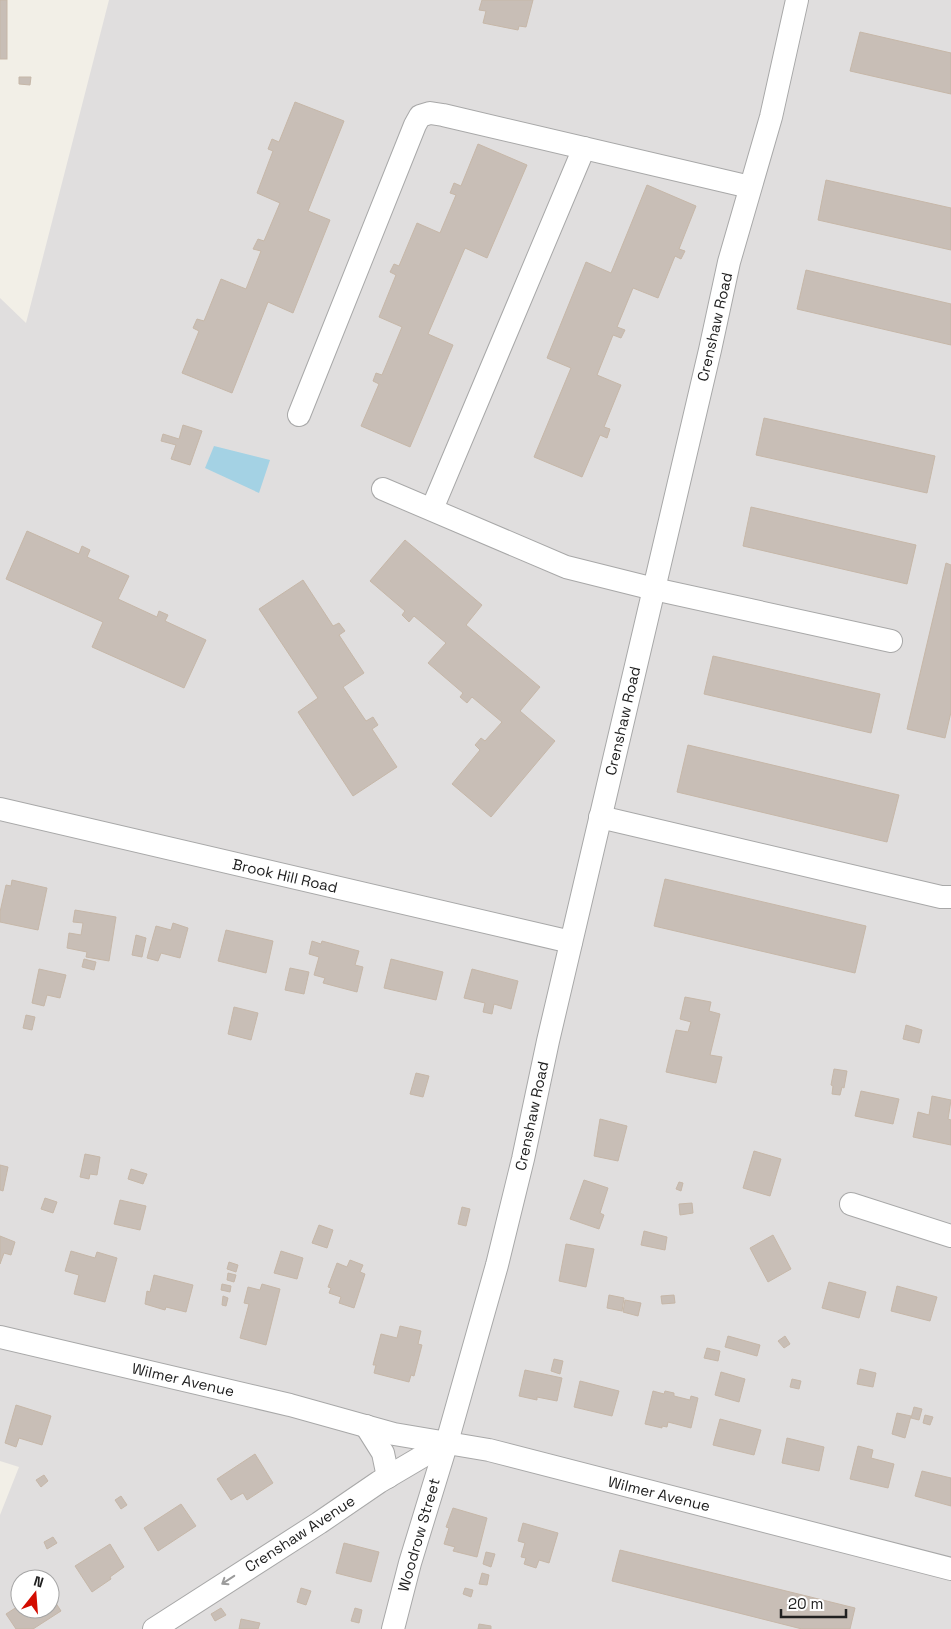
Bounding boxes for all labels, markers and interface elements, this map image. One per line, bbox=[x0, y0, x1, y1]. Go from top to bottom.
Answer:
street label: Crenshaw Road bbox=[693, 270, 736, 383]
street label: Crenshaw Road bbox=[601, 664, 644, 777]
street label: Brook Hill Road bbox=[231, 854, 340, 897]
street label: Crenshaw Road bbox=[511, 1059, 552, 1172]
street label: Wilmer Avenue bbox=[130, 1358, 236, 1401]
street label: Wilmer Avenue bbox=[606, 1472, 712, 1515]
street label: Woodrow Street bbox=[393, 1476, 444, 1594]
street label: Crenshaw Avenue bbox=[241, 1491, 358, 1576]
north arrow bbox=[10, 1569, 60, 1619]
text: N bbox=[32, 1572, 46, 1592]
one-way arrow bbox=[222, 1575, 236, 1585]
scale bar bbox=[781, 1586, 846, 1618]
text: 20 m bbox=[788, 1594, 823, 1613]

